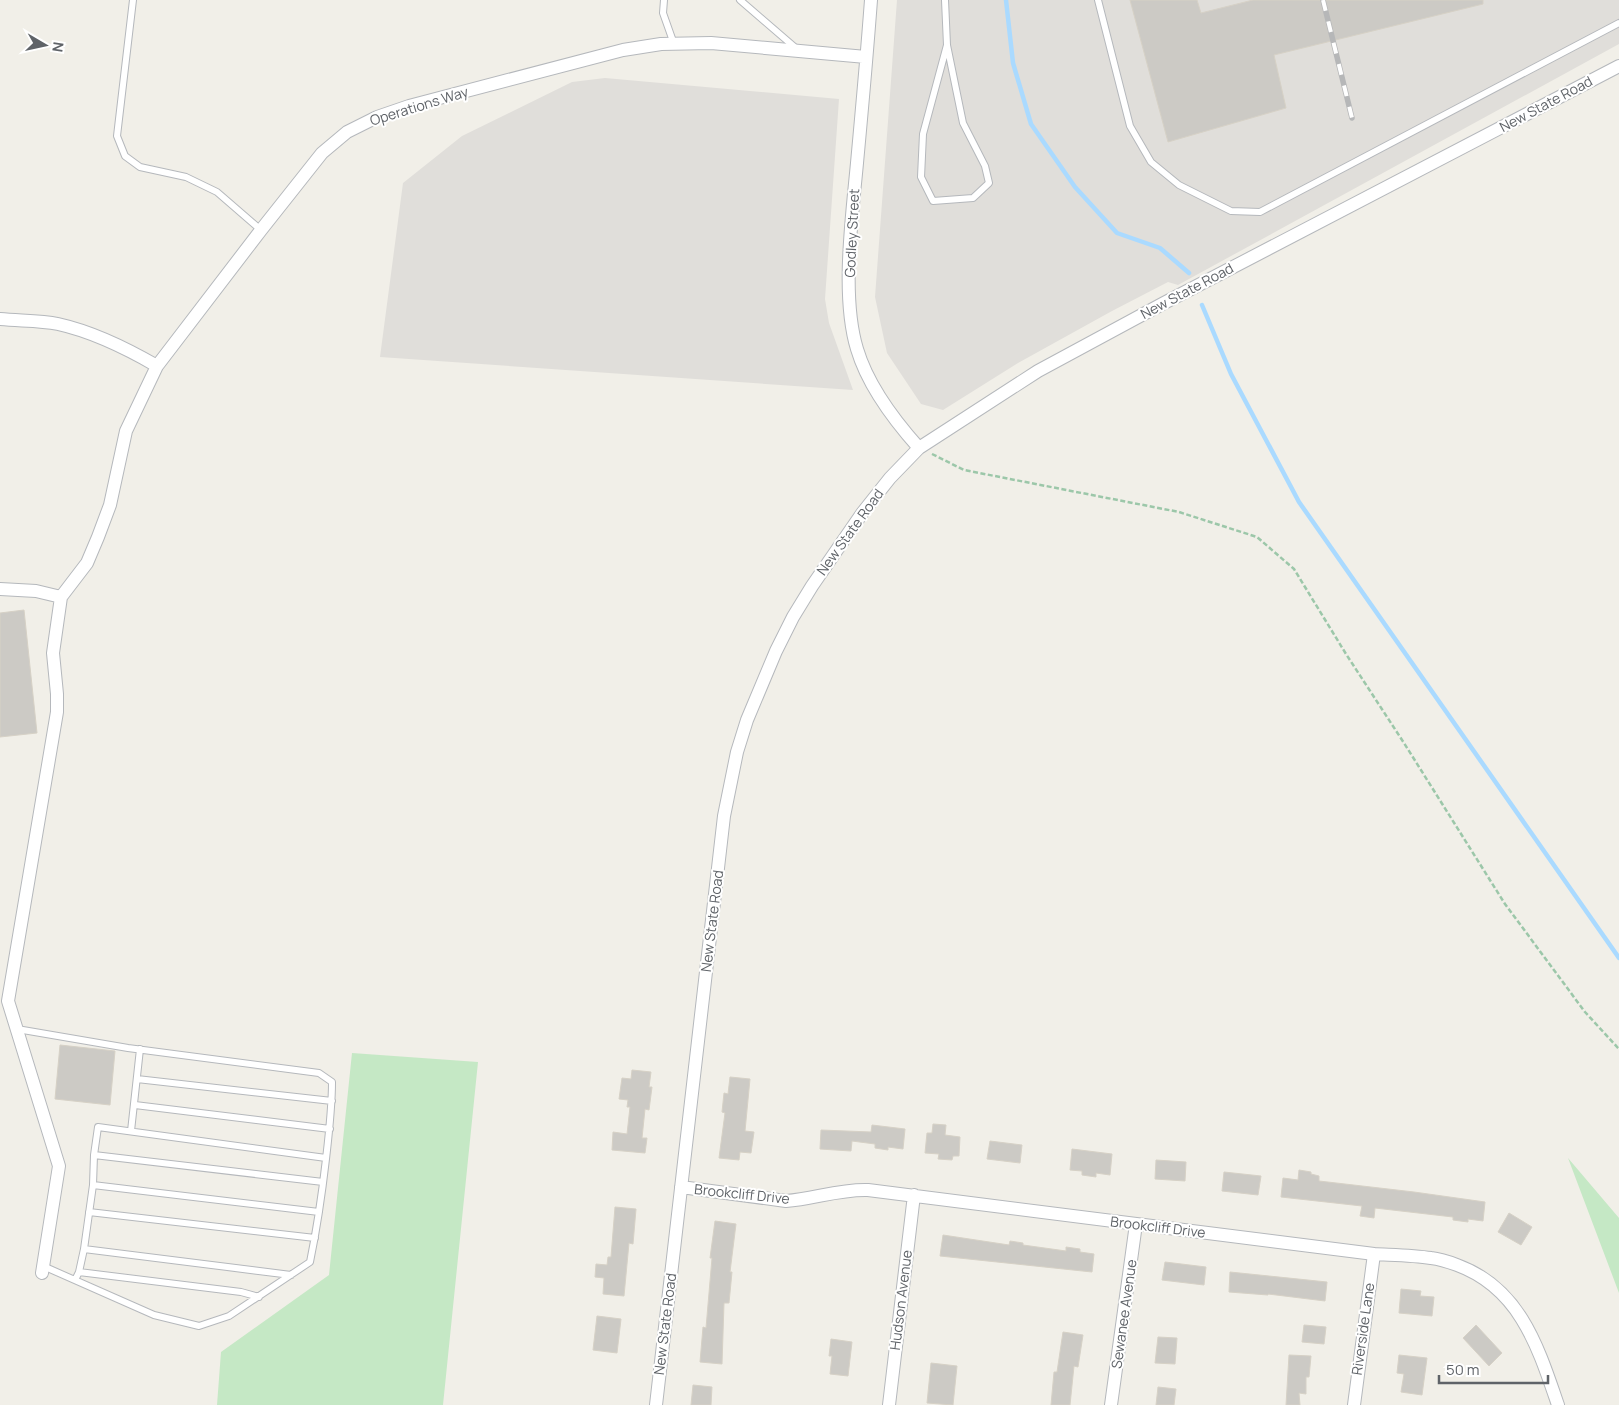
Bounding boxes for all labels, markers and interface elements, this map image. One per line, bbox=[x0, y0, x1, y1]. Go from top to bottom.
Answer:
north arrow bbox=[20, 20, 70, 70]
text: N bbox=[48, 41, 69, 54]
street label: New State Road bbox=[1496, 71, 1595, 136]
street label: Operations Way bbox=[367, 81, 471, 130]
street label: Godley Street bbox=[840, 188, 863, 278]
street label: New State Road bbox=[1137, 258, 1236, 323]
street label: New State Road bbox=[812, 485, 887, 579]
street label: New State Road bbox=[696, 869, 727, 973]
street label: Brookcliff Drive bbox=[693, 1179, 791, 1208]
street label: Brookcliff Drive bbox=[1109, 1211, 1207, 1242]
street label: Hudson Avenue bbox=[885, 1249, 916, 1351]
street label: Sewanee Avenue bbox=[1106, 1258, 1141, 1370]
street label: New State Road bbox=[649, 1272, 680, 1376]
street label: Riverside Lane bbox=[1347, 1281, 1378, 1376]
scale bar bbox=[1439, 1352, 1548, 1384]
text: 50 m bbox=[1446, 1359, 1480, 1380]

